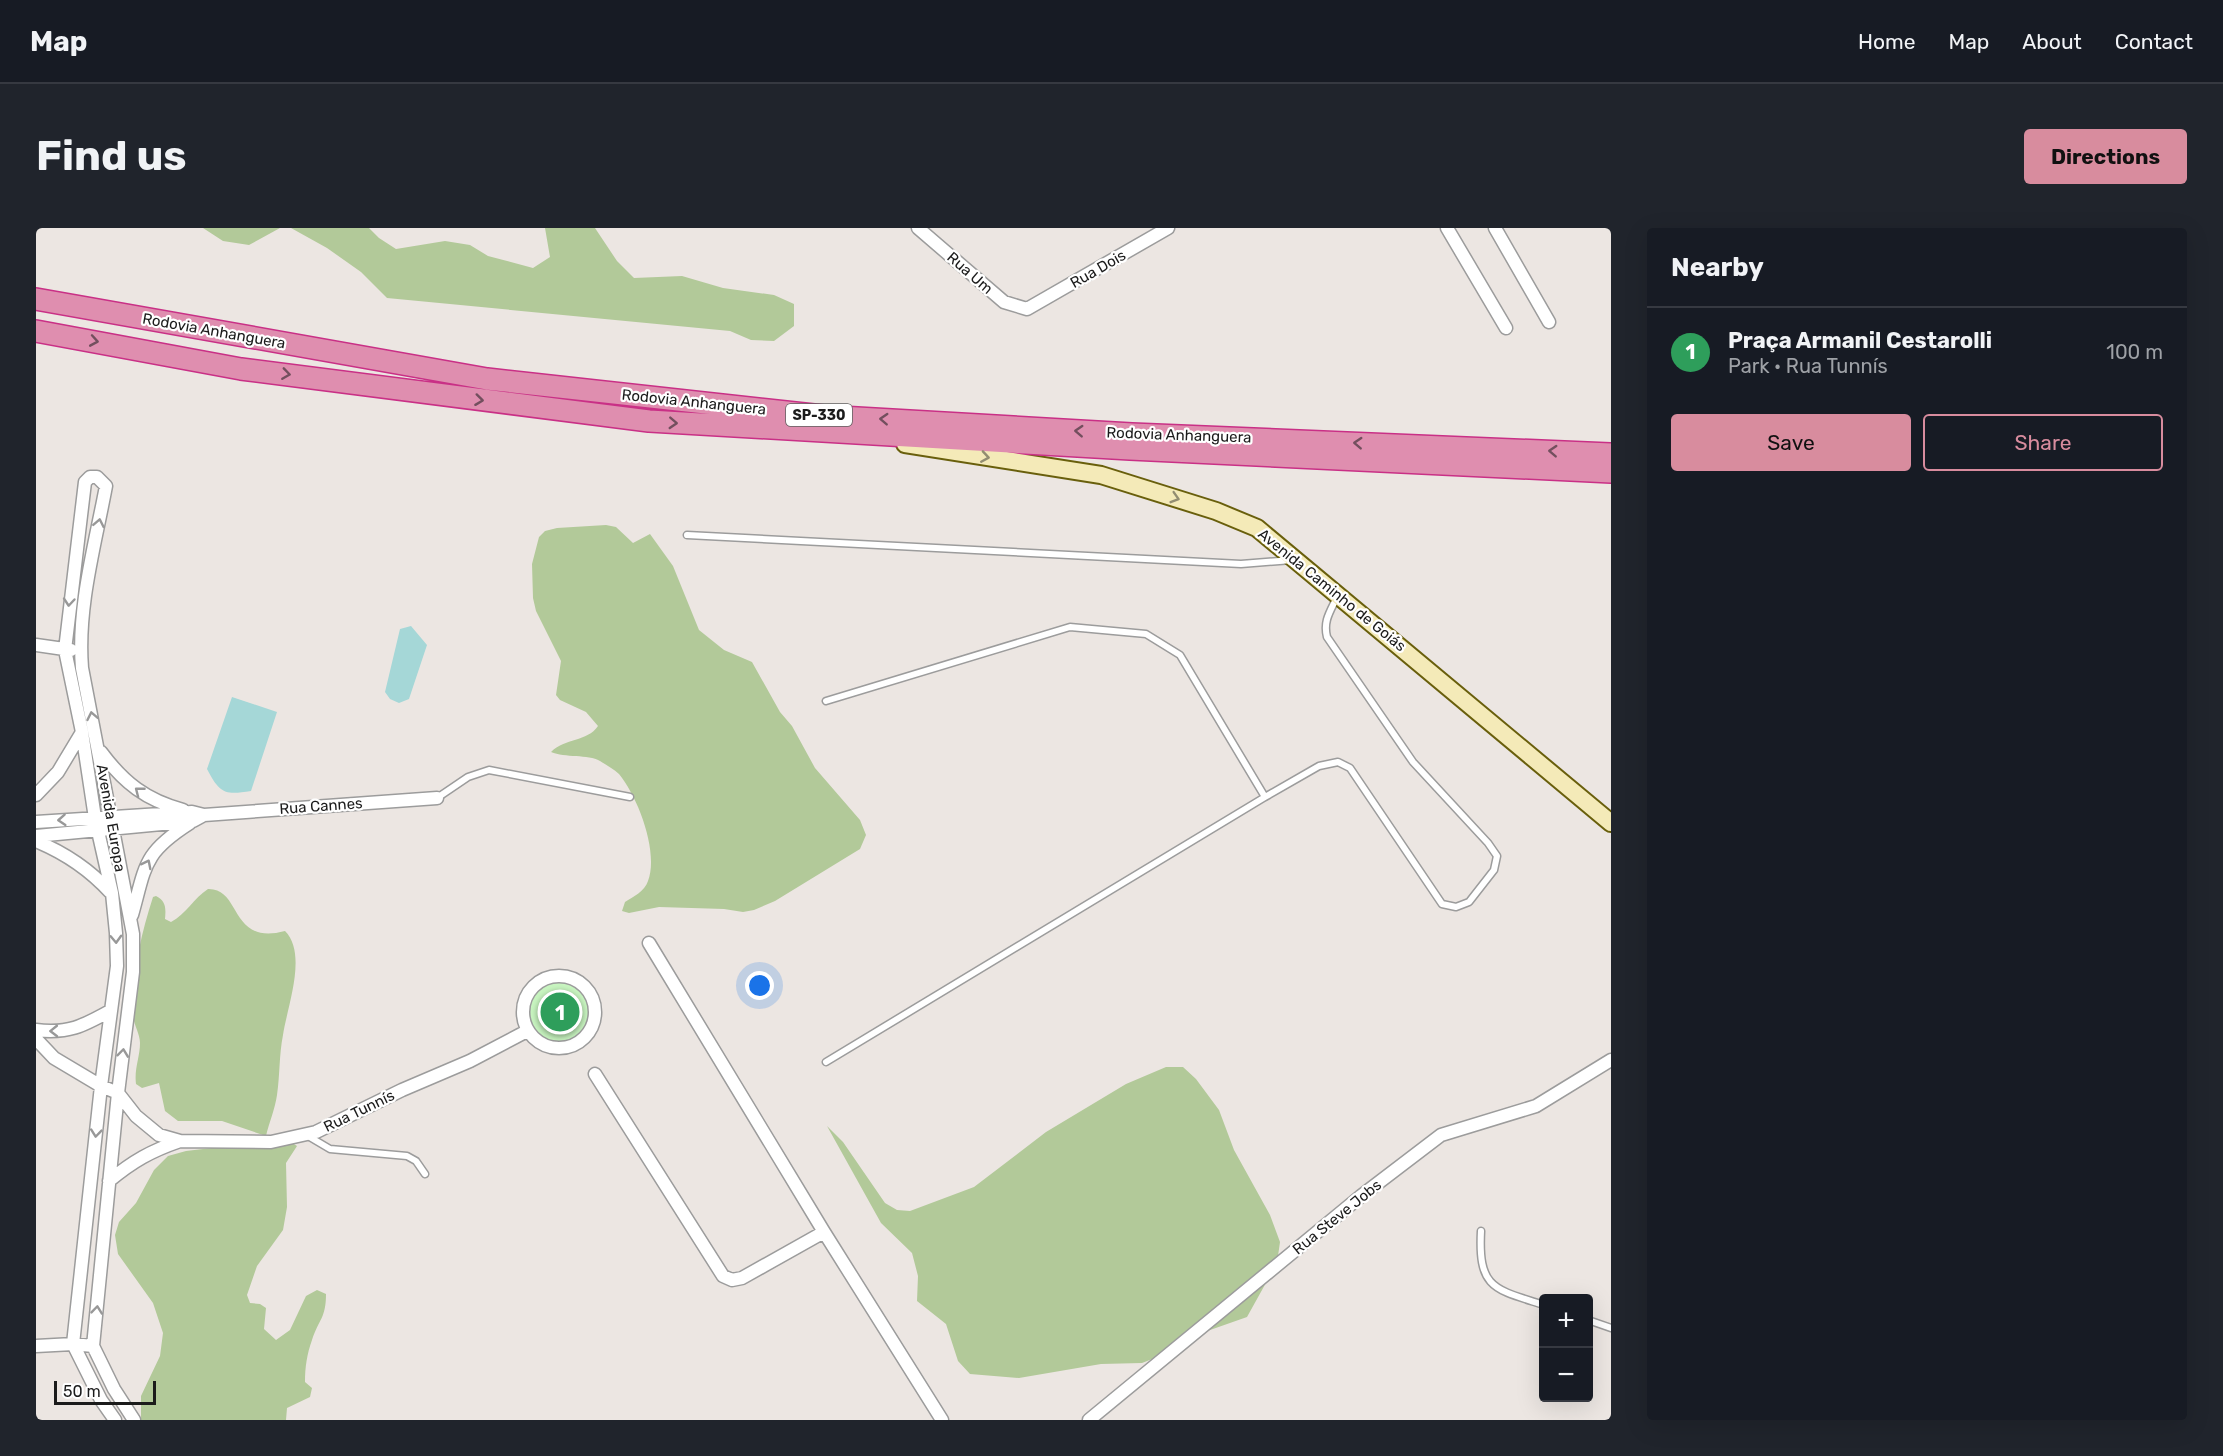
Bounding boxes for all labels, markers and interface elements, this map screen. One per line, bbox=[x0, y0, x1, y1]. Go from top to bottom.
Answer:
text: Map bbox=[30, 25, 87, 58]
text: Home bbox=[1858, 29, 1915, 54]
text: Map bbox=[1948, 29, 1989, 54]
text: About bbox=[2022, 29, 2082, 54]
text: Contact bbox=[2115, 29, 2193, 54]
button: Directions bbox=[2024, 129, 2187, 184]
text: Find us bbox=[36, 131, 187, 181]
street label: Rua Dois bbox=[1067, 246, 1129, 292]
street label: Rua Um bbox=[943, 248, 997, 298]
text: Nearby bbox=[1671, 252, 1764, 283]
street label: Rodovia Anhanguera bbox=[141, 310, 287, 352]
text: Praça Armanil Cestarolli bbox=[1728, 327, 1992, 354]
one-way arrow bbox=[88, 334, 98, 347]
text: 1 bbox=[1686, 340, 1695, 364]
text: 100 m bbox=[2106, 340, 2163, 364]
text: Park · Rua Tunnís bbox=[1728, 354, 1888, 378]
one-way arrow bbox=[281, 368, 290, 380]
street label: Rodovia Anhanguera bbox=[621, 385, 767, 419]
one-way arrow bbox=[474, 393, 484, 406]
road number: SP-330 bbox=[786, 404, 852, 426]
one-way arrow bbox=[880, 413, 889, 426]
button: Save bbox=[1671, 414, 1911, 471]
button: Share bbox=[1923, 414, 2163, 471]
one-way arrow bbox=[668, 416, 677, 429]
street label: Rodovia Anhanguera bbox=[1106, 423, 1252, 447]
one-way arrow bbox=[1074, 424, 1083, 437]
one-way arrow bbox=[1353, 436, 1362, 449]
one-way arrow bbox=[1548, 445, 1557, 458]
one-way arrow bbox=[980, 450, 989, 462]
one-way arrow bbox=[1169, 491, 1180, 503]
one-way arrow bbox=[92, 518, 105, 528]
street label: Avenida Caminho de Goiás bbox=[1255, 525, 1410, 655]
one-way arrow bbox=[63, 598, 76, 607]
one-way arrow bbox=[86, 711, 99, 721]
street label: Avenida Europa bbox=[93, 763, 129, 873]
one-way arrow bbox=[135, 787, 146, 798]
street label: Rua Cannes bbox=[279, 794, 364, 818]
one-way arrow bbox=[58, 814, 67, 827]
one-way arrow bbox=[140, 859, 151, 870]
one-way arrow bbox=[110, 935, 122, 944]
your location bbox=[745, 971, 774, 1000]
pin: 1 bbox=[540, 990, 580, 1034]
one-way arrow bbox=[50, 1025, 59, 1037]
one-way arrow bbox=[116, 1049, 129, 1058]
street label: Rua Tunnís bbox=[321, 1086, 398, 1136]
one-way arrow bbox=[90, 1128, 103, 1137]
street label: Rua Steve Jobs bbox=[1289, 1176, 1385, 1258]
map controls bbox=[1539, 1294, 1593, 1402]
button: + bbox=[1539, 1294, 1593, 1348]
one-way arrow bbox=[90, 1305, 102, 1314]
button: − bbox=[1539, 1348, 1593, 1402]
scale bar bbox=[54, 1378, 156, 1406]
text: 50 m bbox=[63, 1382, 101, 1401]

